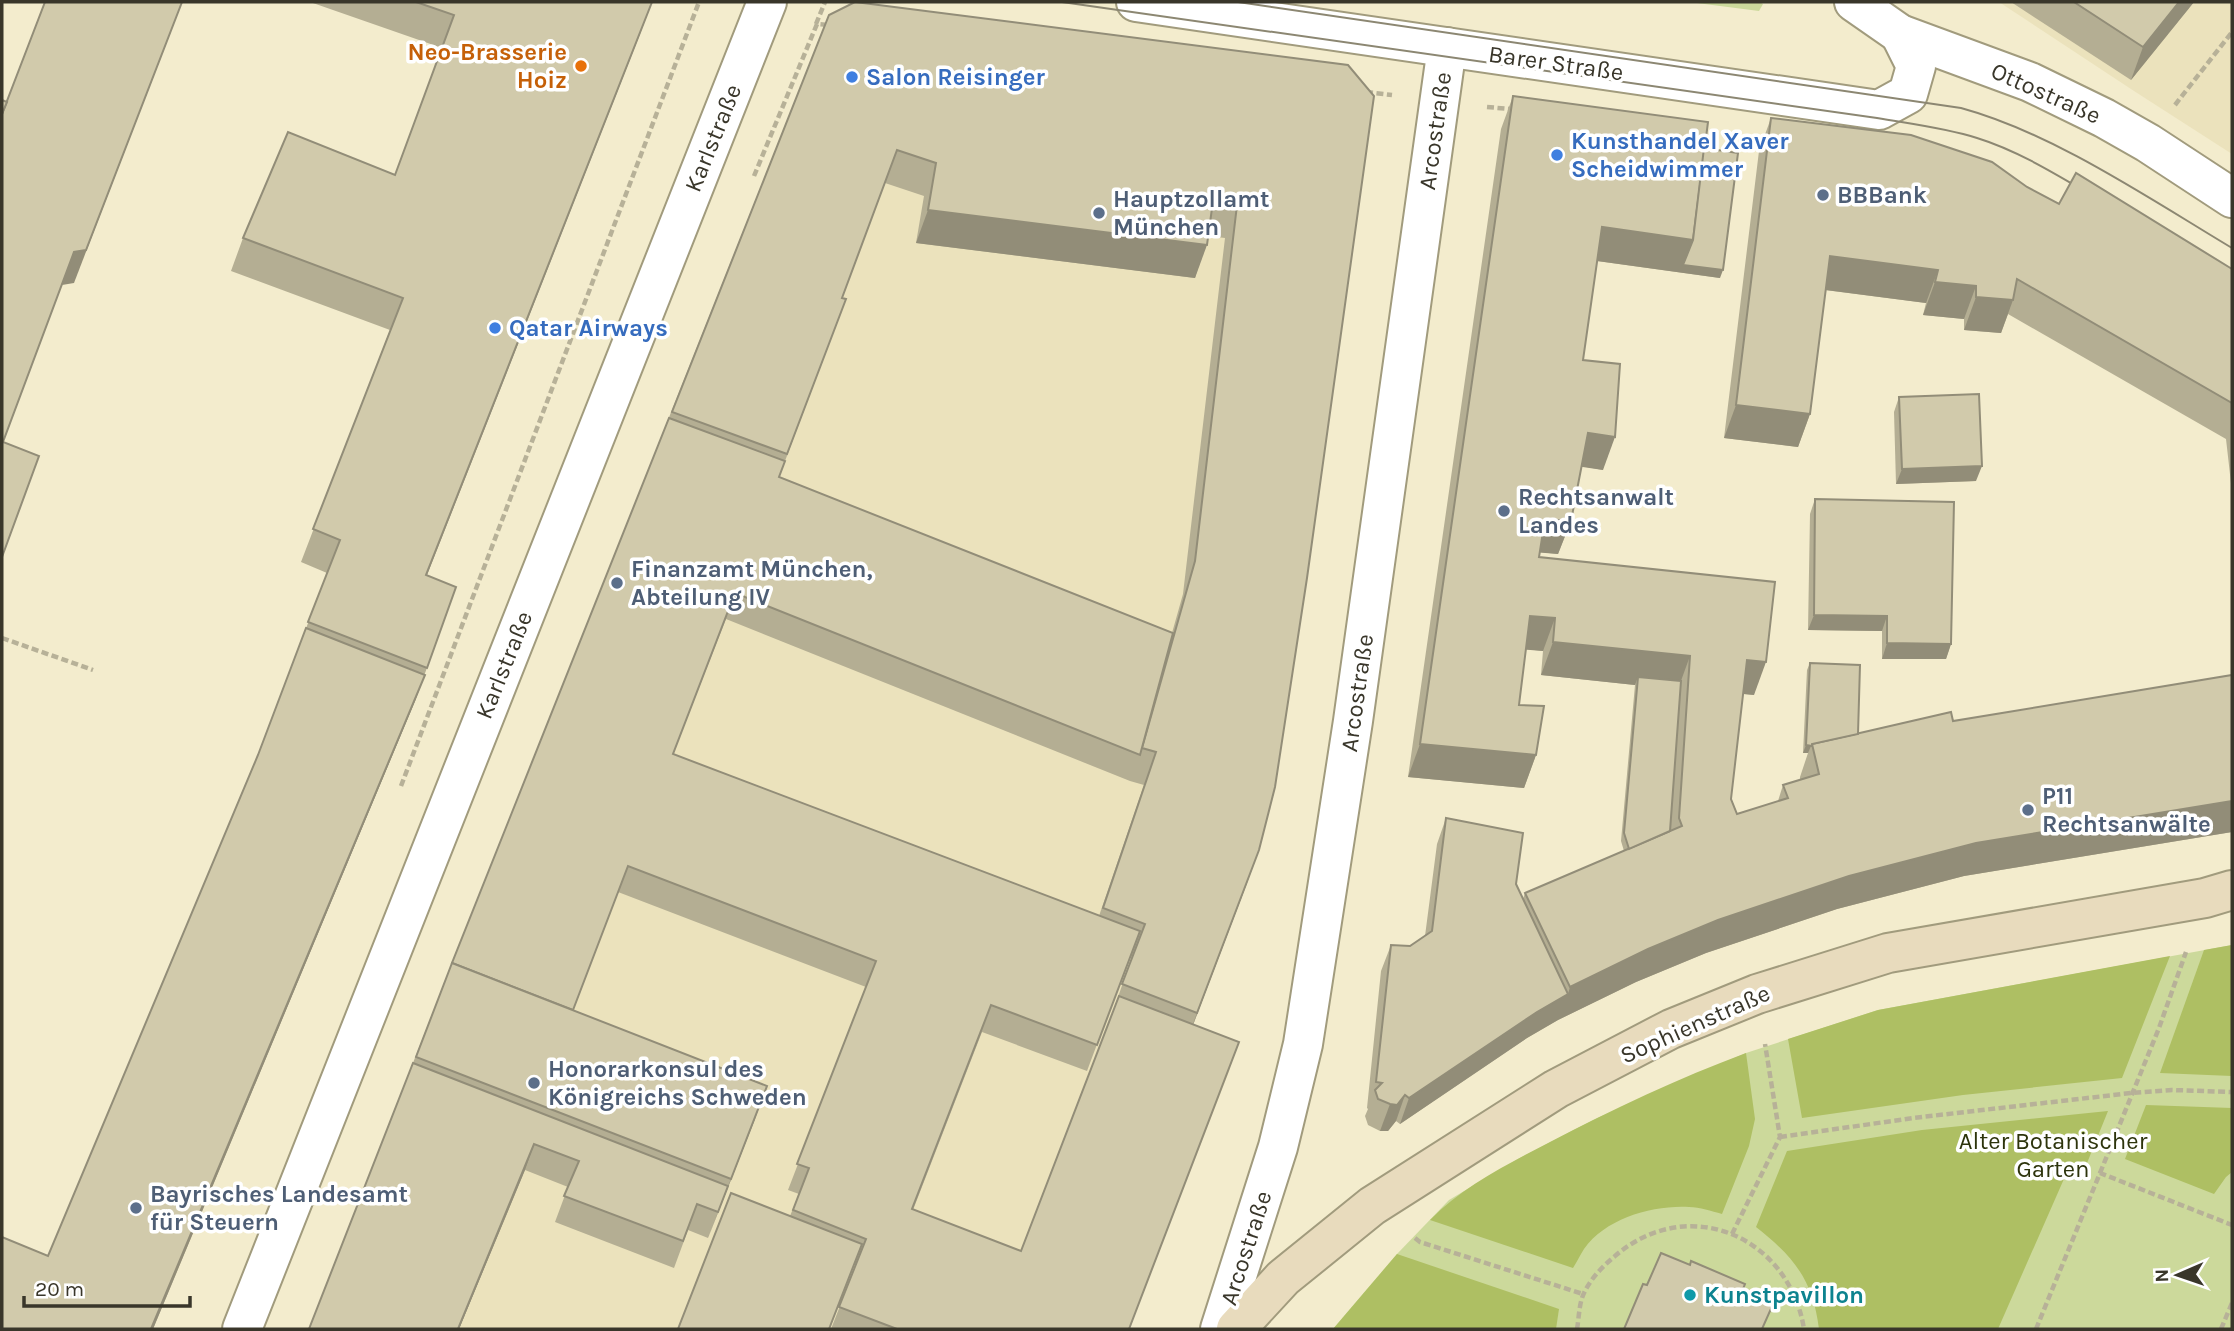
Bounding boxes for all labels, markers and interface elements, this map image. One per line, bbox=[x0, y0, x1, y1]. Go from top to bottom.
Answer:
place label: Neo-Brasserie Hoiz bbox=[407, 38, 567, 94]
street label: Barer Straße bbox=[1487, 40, 1625, 86]
street label: Ottostraße bbox=[1987, 56, 2105, 130]
marker: Neo-Brasserie Hoiz bbox=[573, 58, 589, 74]
place label: Salon Reisinger bbox=[866, 63, 1045, 91]
marker: Salon Reisinger bbox=[844, 69, 860, 85]
street label: Arcostraße bbox=[1413, 70, 1457, 192]
street label: Karlstraße bbox=[679, 80, 747, 196]
place label: Kunsthandel Xaver Scheidwimmer bbox=[1571, 127, 1789, 183]
marker: Kunsthandel Xaver Scheidwimmer bbox=[1549, 147, 1565, 163]
place label: BBBank bbox=[1837, 181, 1927, 209]
place label: Hauptzollamt München bbox=[1113, 185, 1270, 241]
marker: BBBank bbox=[1815, 187, 1831, 203]
marker: Hauptzollamt München bbox=[1091, 205, 1107, 221]
place label: Qatar Airways bbox=[509, 314, 668, 342]
marker: Qatar Airways bbox=[487, 320, 503, 336]
place label: Rechtsanwalt Landes bbox=[1518, 483, 1674, 539]
marker: Rechtsanwalt Landes bbox=[1496, 503, 1512, 519]
place label: Finanzamt München, Abteilung IV bbox=[631, 555, 873, 611]
marker: Finanzamt München, Abteilung IV bbox=[609, 575, 625, 591]
street label: Karlstraße bbox=[470, 607, 538, 723]
street label: Arcostraße bbox=[1335, 632, 1379, 754]
place label: P11 Rechtsanwälte bbox=[2042, 782, 2211, 838]
marker: P11 Rechtsanwälte bbox=[2020, 802, 2036, 818]
street label: Sophienstraße bbox=[1616, 979, 1774, 1069]
place label: Honorarkonsul des Königreichs Schweden bbox=[548, 1055, 807, 1111]
marker: Honorarkonsul des Königreichs Schweden bbox=[526, 1075, 542, 1091]
park label: Alter Botanischer Garten bbox=[1959, 1127, 2148, 1183]
place label: Bayrisches Landesamt für Steuern bbox=[150, 1180, 408, 1236]
street label: Arcostraße bbox=[1214, 1187, 1278, 1309]
marker: Bayrisches Landesamt für Steuern bbox=[128, 1200, 144, 1216]
north arrow bbox=[2143, 1240, 2213, 1310]
scale bar bbox=[24, 1264, 191, 1308]
text: N bbox=[2151, 1268, 2173, 1283]
text: 20 m bbox=[35, 1277, 84, 1301]
place label: Kunstpavillon bbox=[1704, 1281, 1864, 1309]
marker: Kunstpavillon bbox=[1682, 1287, 1698, 1303]

